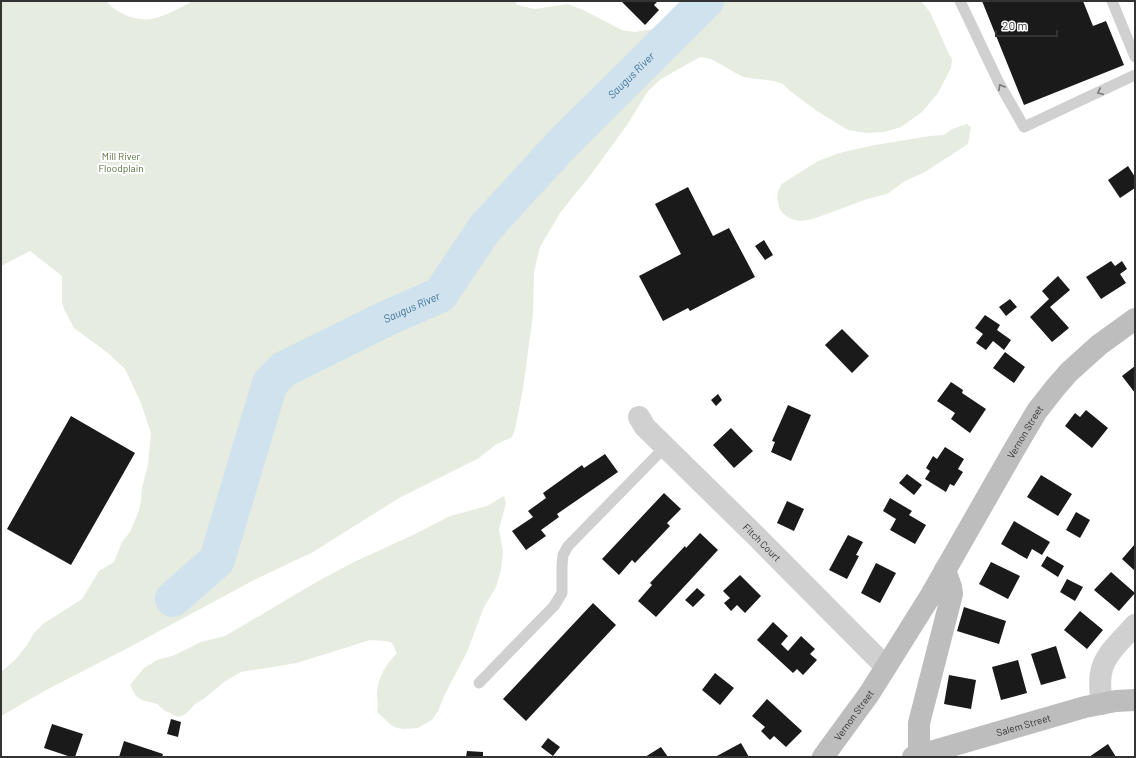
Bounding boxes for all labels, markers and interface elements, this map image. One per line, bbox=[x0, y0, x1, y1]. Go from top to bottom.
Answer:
scale bar bbox=[996, 12, 1057, 38]
text: 20 m bbox=[1002, 18, 1028, 32]
water label: Saugus River bbox=[605, 48, 657, 101]
one-way arrow bbox=[998, 83, 1006, 91]
one-way arrow bbox=[1096, 87, 1104, 95]
park label: Mill River Floodplain bbox=[98, 150, 144, 174]
water label: Saugus River bbox=[381, 289, 443, 325]
street label: Vernon Street bbox=[1004, 402, 1046, 461]
street label: Fitch Court bbox=[741, 521, 784, 564]
street label: Vernon Street bbox=[831, 687, 876, 743]
street label: Salem Street bbox=[995, 711, 1052, 739]

